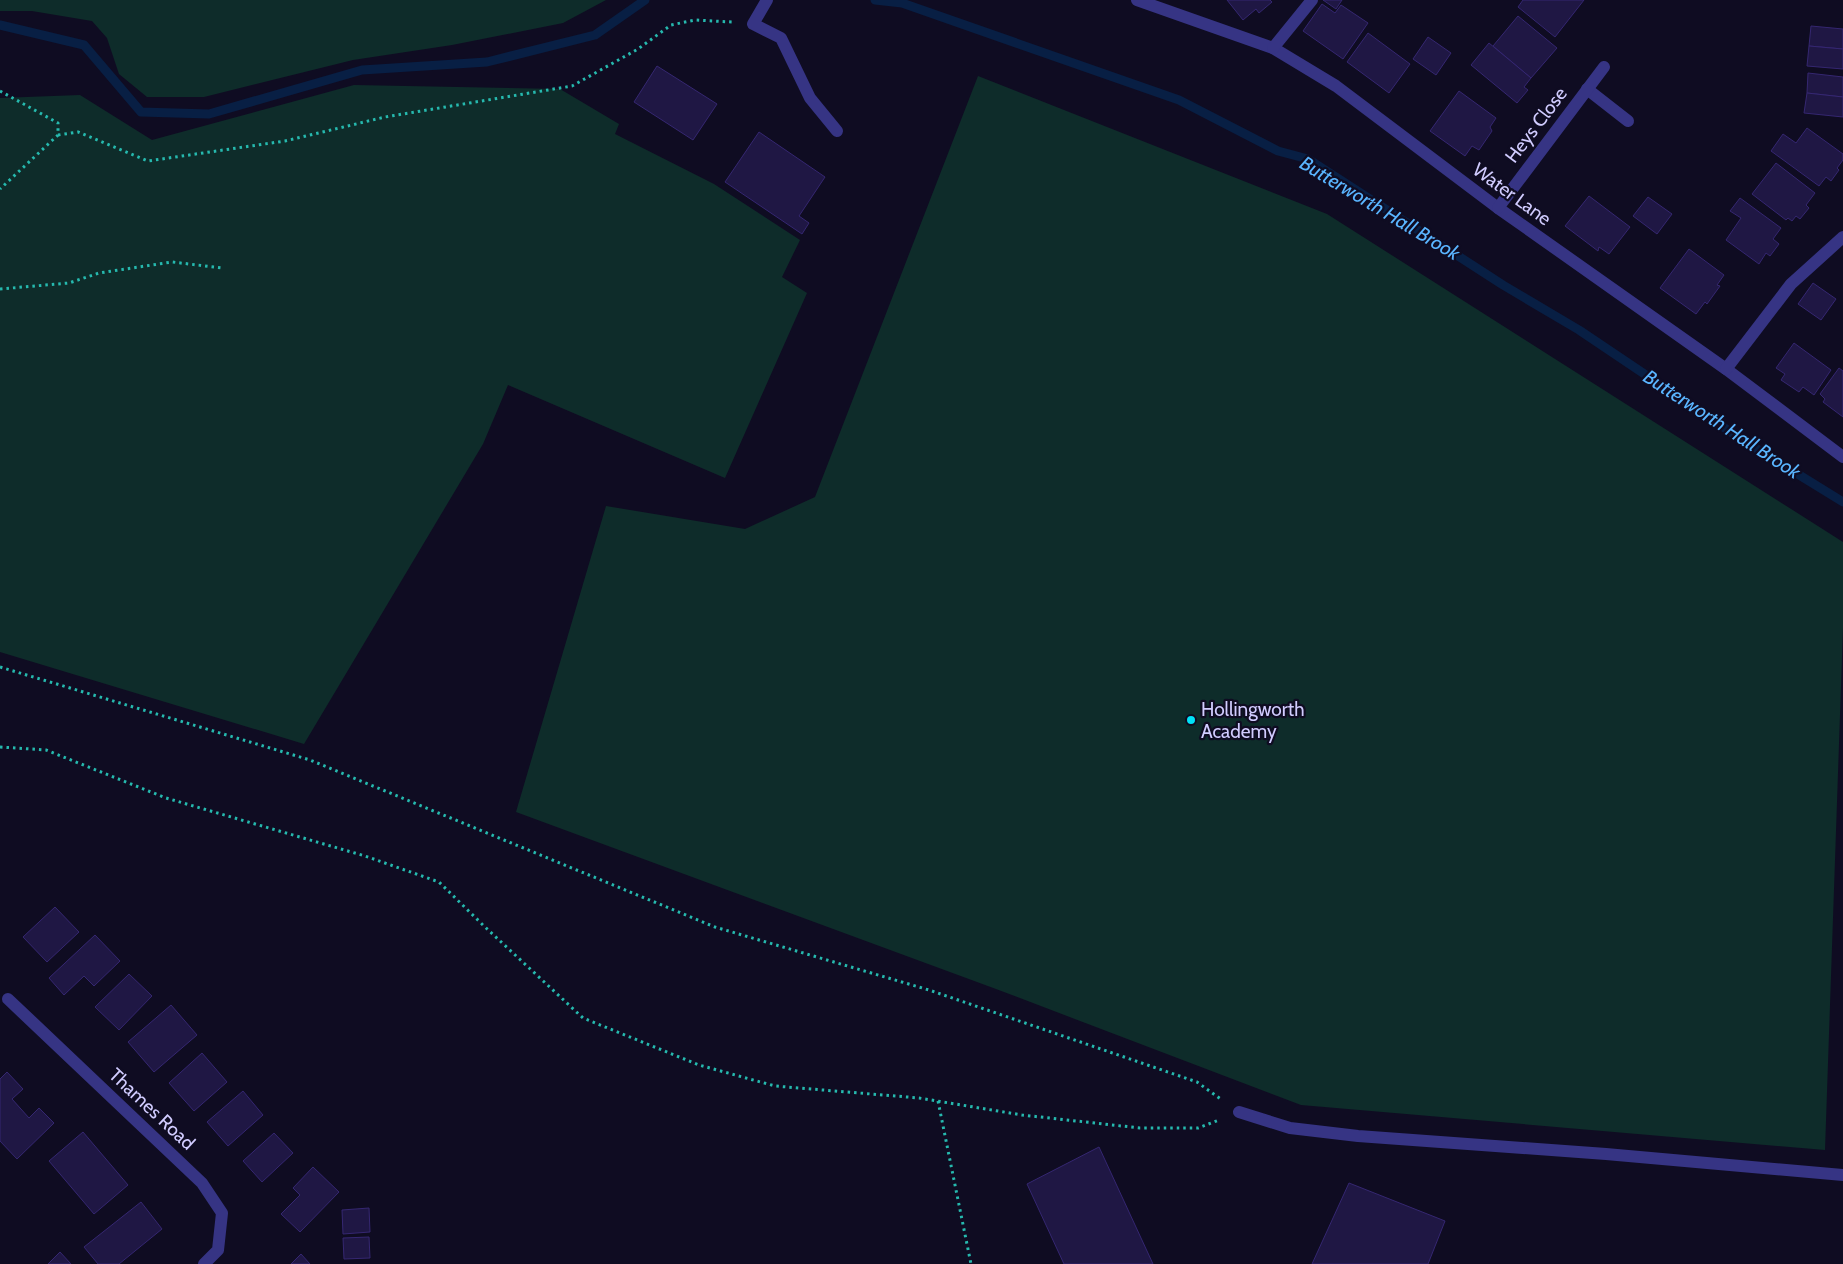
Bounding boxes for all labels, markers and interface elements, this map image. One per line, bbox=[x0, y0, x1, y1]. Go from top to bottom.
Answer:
street label: Heys Close bbox=[1500, 82, 1572, 167]
water label: Butterworth Hall Brook bbox=[1296, 151, 1466, 266]
street label: Water Lane bbox=[1468, 158, 1556, 230]
water label: Butterworth Hall Brook bbox=[1639, 364, 1806, 485]
place label: Hollingworth Academy bbox=[1201, 698, 1305, 743]
marker: Hollingworth Academy bbox=[1185, 714, 1197, 726]
street label: Thames Road bbox=[104, 1063, 200, 1155]

